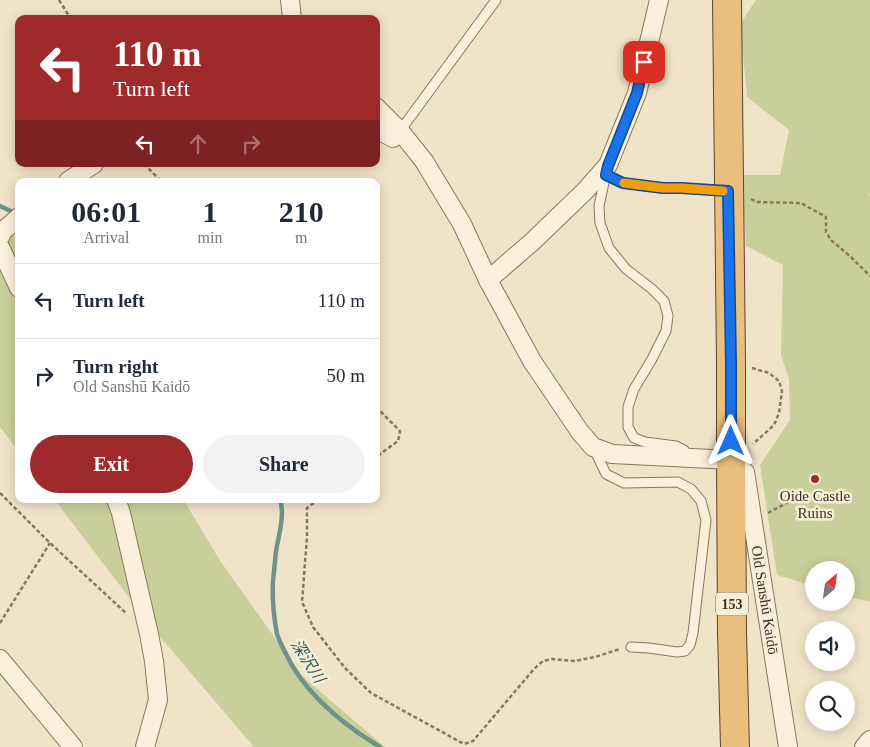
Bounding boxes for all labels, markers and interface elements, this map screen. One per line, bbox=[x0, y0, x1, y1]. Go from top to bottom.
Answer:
icon: left bbox=[30, 35, 95, 100]
text: 110 m bbox=[113, 35, 201, 74]
pin bbox=[623, 41, 665, 83]
icon: arrive bbox=[630, 48, 658, 76]
text: Turn left bbox=[113, 76, 190, 101]
icon: left bbox=[131, 130, 159, 158]
icon: ahead bbox=[184, 130, 212, 158]
icon: right bbox=[237, 130, 265, 158]
text: 06:01 bbox=[71, 195, 141, 228]
text: 1 bbox=[202, 195, 217, 228]
text: 210 bbox=[279, 195, 324, 228]
text: Arrival bbox=[83, 229, 129, 246]
text: min bbox=[198, 229, 222, 246]
text: m bbox=[295, 229, 307, 246]
icon: left bbox=[30, 287, 58, 315]
text: Turn left bbox=[73, 290, 145, 311]
text: 110 m bbox=[318, 290, 365, 311]
text: Turn right bbox=[73, 356, 158, 377]
icon: right bbox=[30, 362, 58, 390]
text: 50 m bbox=[326, 365, 365, 386]
text: Old Sanshū Kaidō bbox=[73, 378, 190, 395]
position arrow bbox=[704, 414, 756, 466]
button: Exit bbox=[30, 435, 193, 493]
button: Share bbox=[203, 435, 365, 493]
marker: Oide Castle Ruins bbox=[809, 473, 821, 485]
place label: Oide Castle Ruins bbox=[780, 488, 851, 521]
street label: Old Sanshū Kaidō bbox=[748, 544, 782, 656]
north arrow bbox=[805, 561, 855, 611]
map controls bbox=[805, 561, 855, 731]
road number: 153 bbox=[716, 592, 748, 616]
button: sound bbox=[805, 621, 855, 671]
water label: 深沢川 bbox=[288, 636, 329, 687]
button: search bbox=[805, 681, 855, 731]

